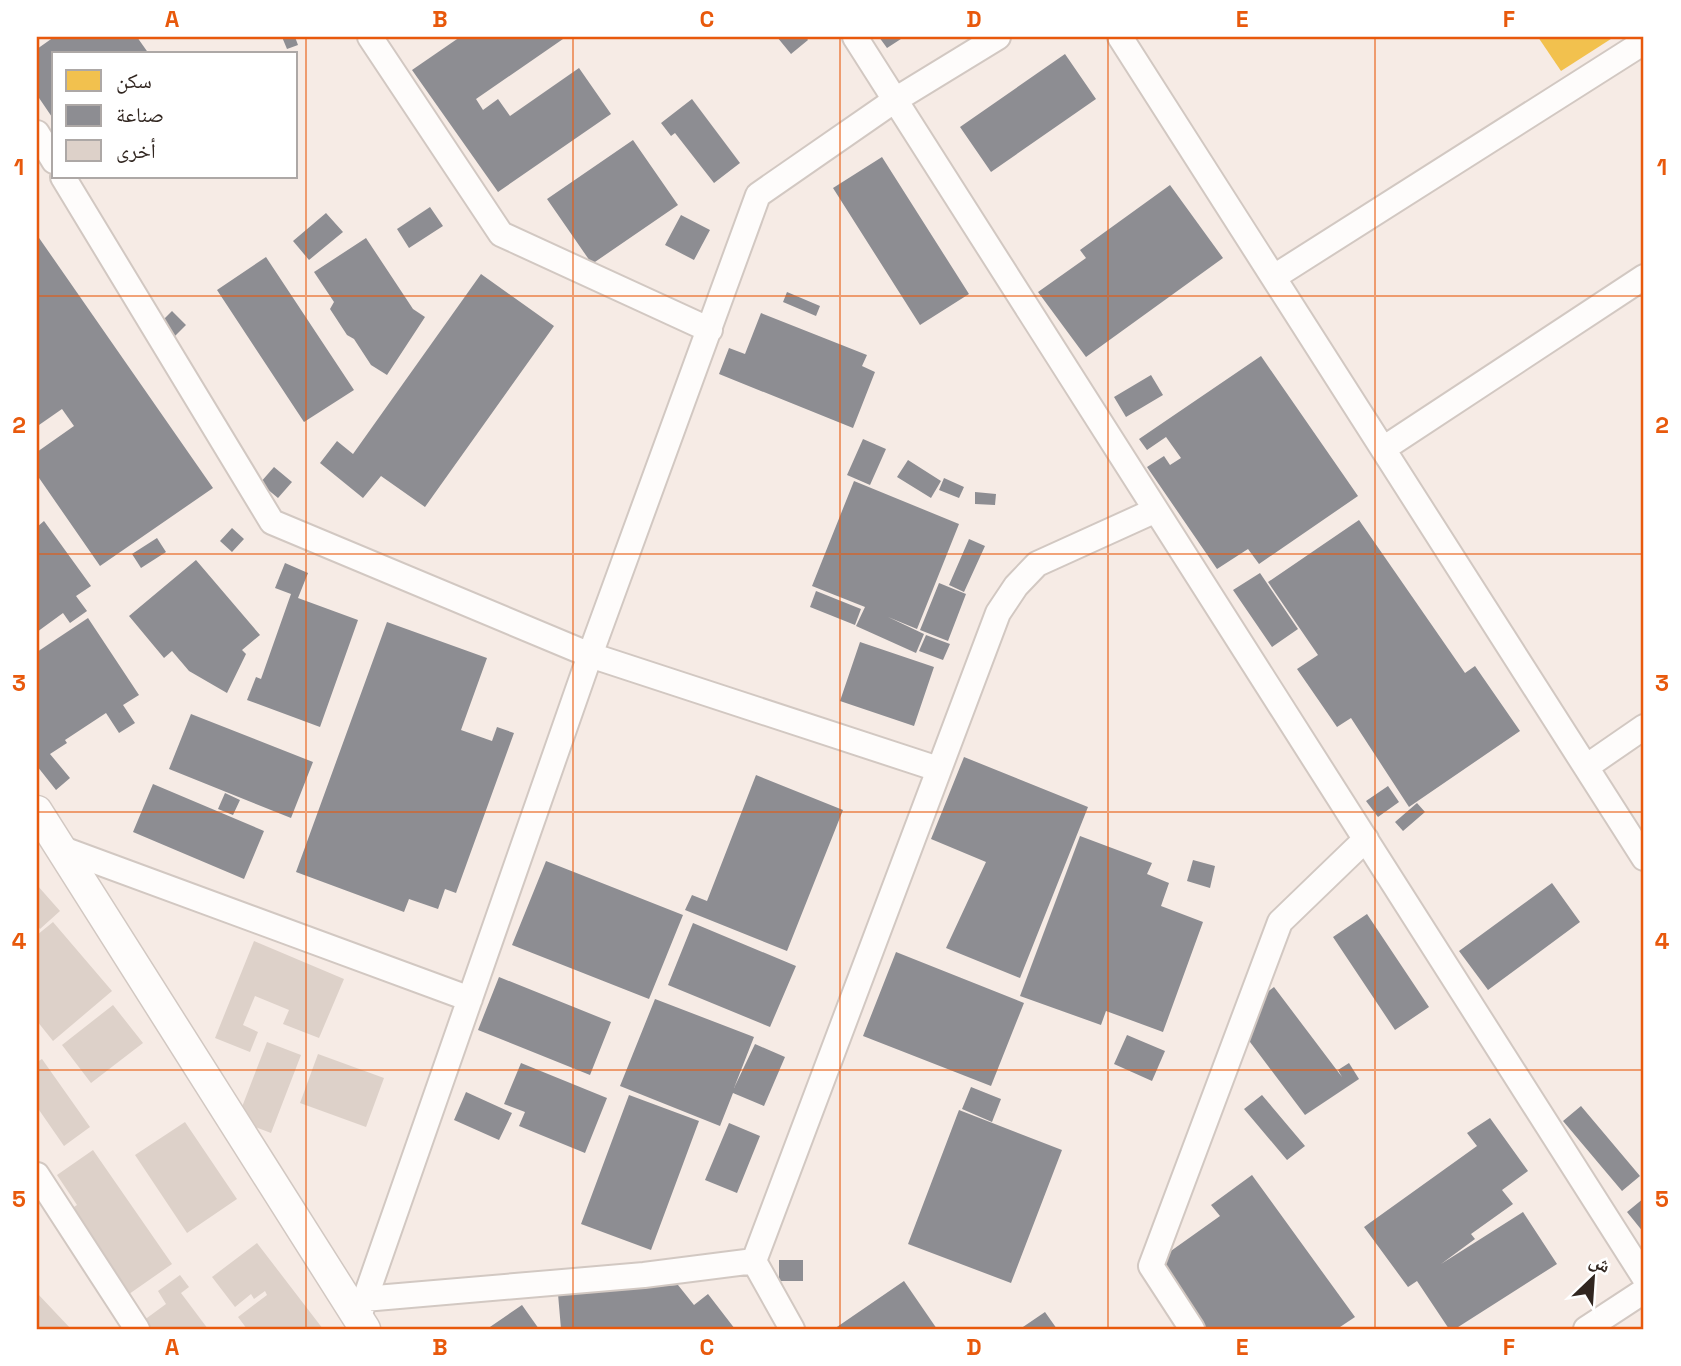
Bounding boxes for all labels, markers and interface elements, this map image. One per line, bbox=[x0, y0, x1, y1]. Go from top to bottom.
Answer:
text: A bbox=[165, 4, 180, 34]
text: B bbox=[432, 4, 448, 34]
text: C bbox=[700, 4, 714, 34]
text: D bbox=[966, 4, 982, 34]
text: E bbox=[1236, 4, 1248, 34]
text: F bbox=[1503, 4, 1515, 34]
legend bbox=[52, 52, 298, 178]
text: سكن bbox=[116, 67, 152, 94]
text: صناعة bbox=[116, 101, 164, 128]
text: أخرى bbox=[116, 137, 156, 164]
text: 1 bbox=[14, 152, 24, 182]
text: 1 bbox=[1657, 152, 1667, 182]
text: 2 bbox=[12, 410, 26, 440]
text: 2 bbox=[1655, 410, 1669, 440]
text: 3 bbox=[12, 668, 26, 698]
text: 3 bbox=[1655, 668, 1669, 698]
text: 4 bbox=[12, 926, 27, 956]
text: 4 bbox=[1655, 926, 1670, 956]
text: 5 bbox=[12, 1184, 26, 1214]
text: 5 bbox=[1655, 1184, 1669, 1214]
north arrow bbox=[1558, 1244, 1628, 1314]
text: ش bbox=[1586, 1247, 1614, 1279]
text: A bbox=[165, 1332, 180, 1362]
text: B bbox=[432, 1332, 448, 1362]
text: C bbox=[700, 1332, 714, 1362]
text: D bbox=[966, 1332, 982, 1362]
text: E bbox=[1236, 1332, 1248, 1362]
text: F bbox=[1503, 1332, 1515, 1362]

